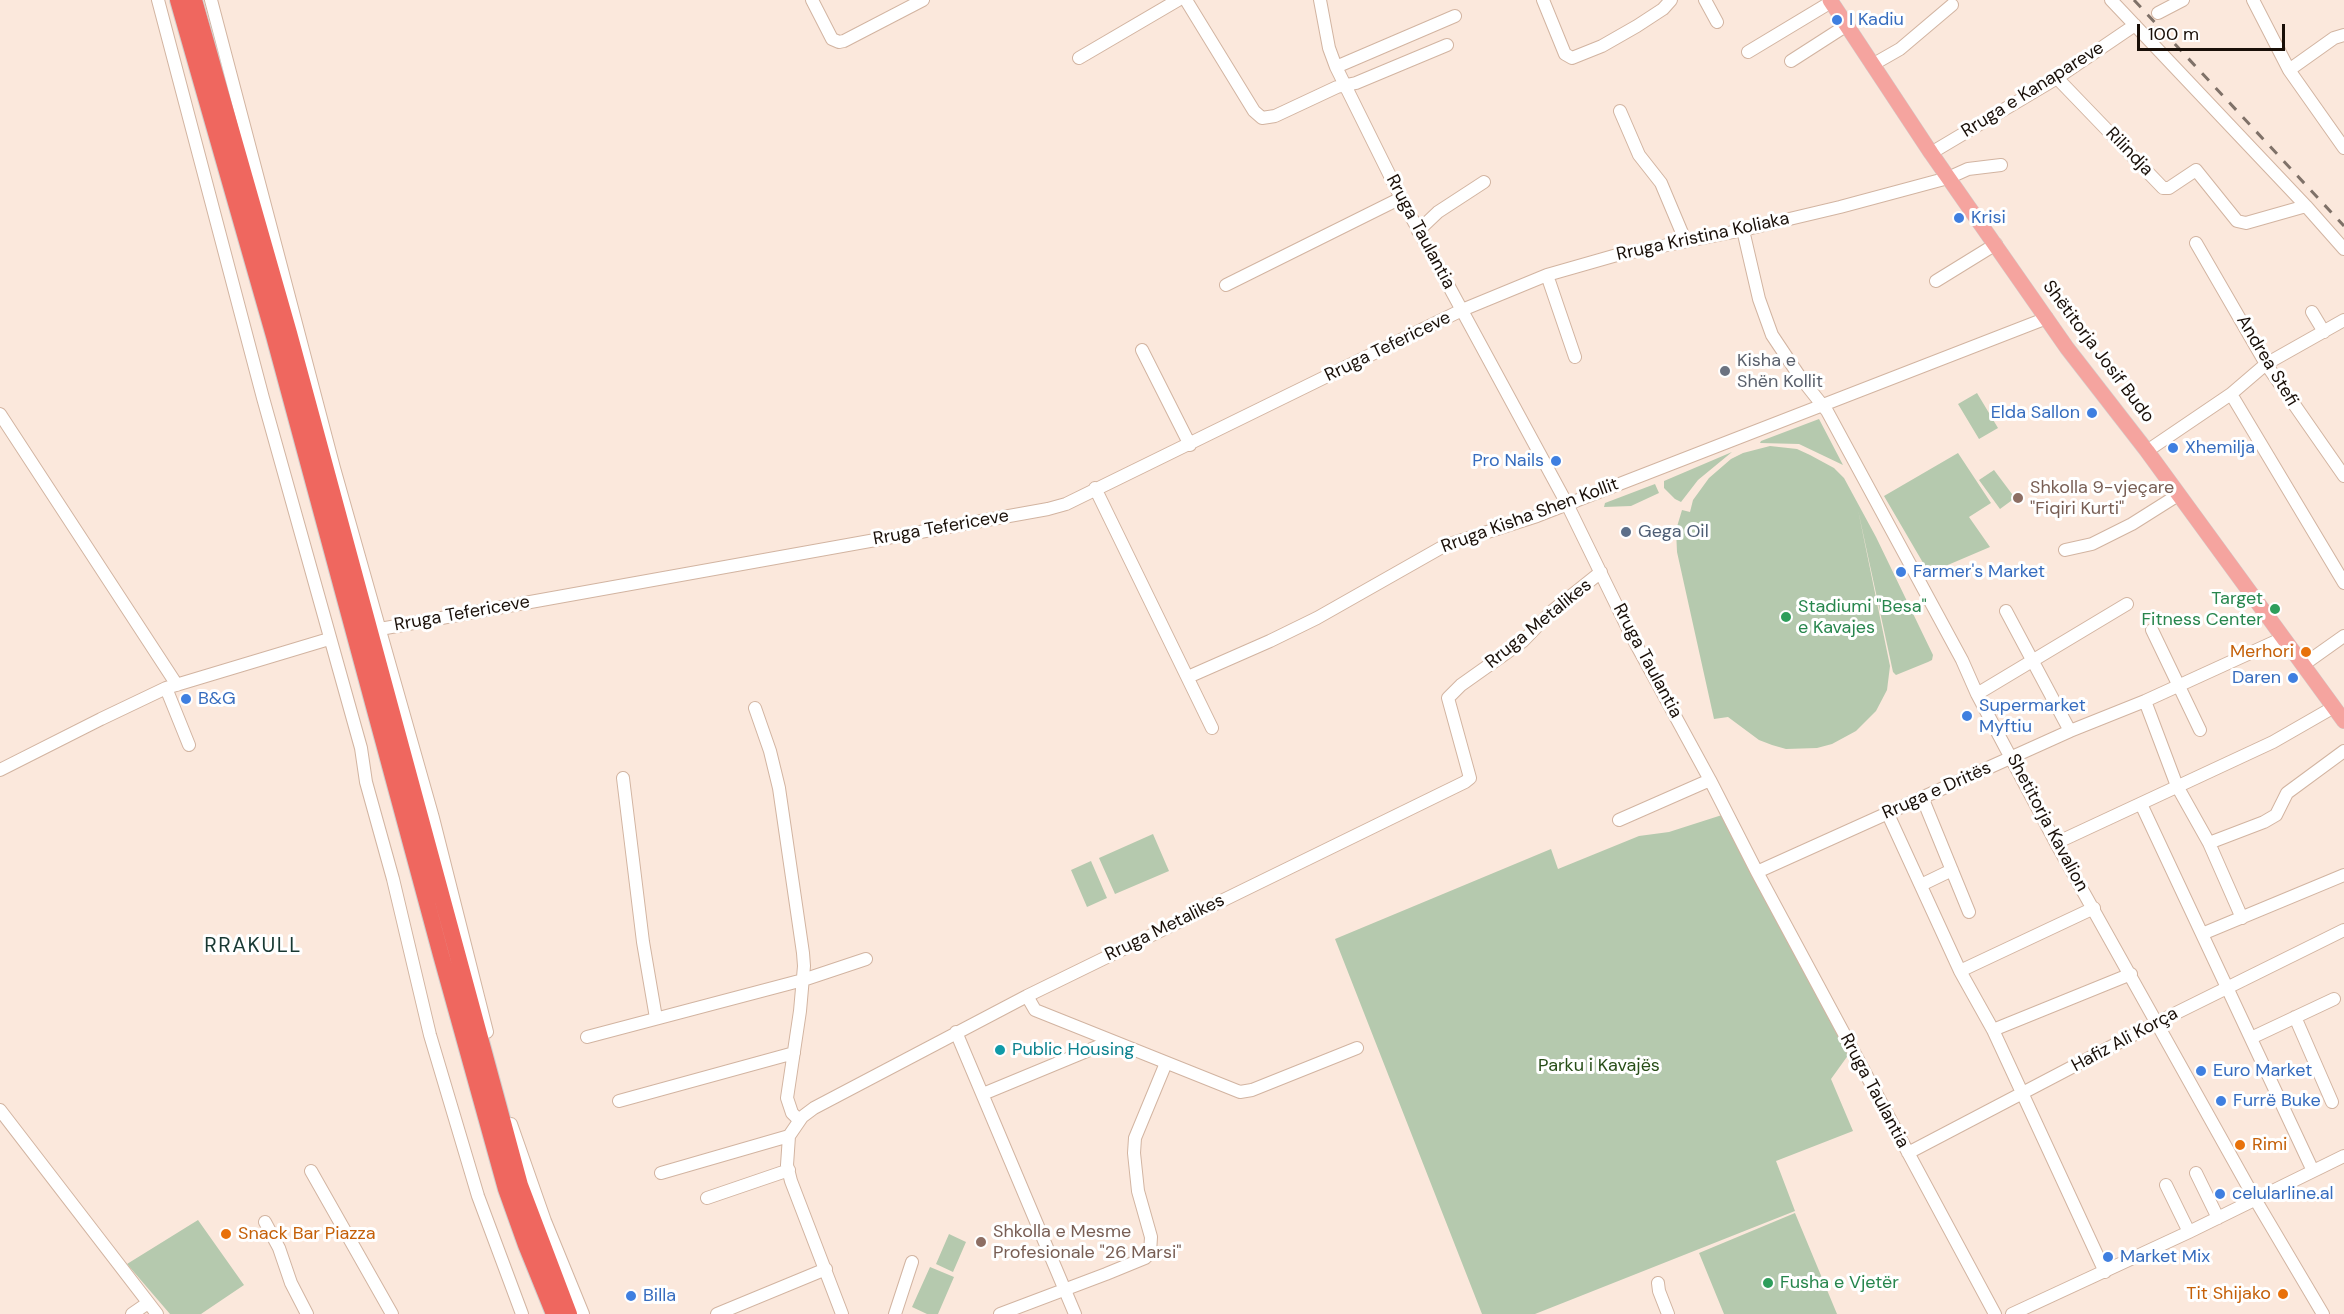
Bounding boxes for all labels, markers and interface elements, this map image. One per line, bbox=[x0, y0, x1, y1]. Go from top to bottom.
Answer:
place label: I Kadiu bbox=[1849, 9, 1904, 31]
scale bar bbox=[2140, 12, 2288, 50]
marker: I Kadiu bbox=[1830, 13, 1844, 27]
text: 100 m bbox=[2148, 22, 2199, 46]
street label: Rruga e Kanapareve bbox=[1958, 37, 2108, 143]
street label: Rilindja bbox=[2101, 123, 2157, 181]
street label: Rruga Taulantia bbox=[1381, 171, 1459, 293]
place label: Krisi bbox=[1971, 207, 2006, 229]
street label: Rruga Kristina Koliaka bbox=[1615, 208, 1791, 266]
marker: Krisi bbox=[1952, 211, 1966, 225]
street label: Shëtitorja Josif Budo bbox=[2038, 277, 2158, 427]
street label: Rruga Tefericeve bbox=[1322, 307, 1454, 387]
street label: Andrea Stefi bbox=[2231, 312, 2303, 410]
place label: Kisha e Shën Kollit bbox=[1737, 350, 1823, 392]
marker: Kisha e Shën Kollit bbox=[1718, 364, 1732, 378]
place label: Elda Sallon bbox=[1991, 402, 2080, 424]
marker: Elda Sallon bbox=[2085, 406, 2099, 420]
place label: Xhemilja bbox=[2185, 437, 2255, 459]
marker: Xhemilja bbox=[2166, 441, 2180, 455]
place label: Pro Nails bbox=[1472, 450, 1544, 472]
marker: Pro Nails bbox=[1549, 454, 1563, 468]
street label: Rruga Kisha Shen Kollit bbox=[1438, 474, 1622, 558]
place label: Shkolla 9-vjeçare "Fiqiri Kurti" bbox=[2030, 477, 2174, 520]
marker: Shkolla 9-vjeçare "Fiqiri Kurti" bbox=[2011, 491, 2025, 505]
street label: Rruga Tefericeve bbox=[871, 505, 1011, 551]
place label: Gega Oil bbox=[1638, 521, 1709, 543]
marker: Gega Oil bbox=[1619, 525, 1633, 539]
place label: Farmer's Market bbox=[1913, 561, 2045, 583]
marker: Farmer's Market bbox=[1894, 565, 1908, 579]
street label: Rruga Metalikes bbox=[1482, 575, 1596, 673]
place label: Target Fitness Center bbox=[2141, 588, 2263, 630]
street label: Rruga Tefericeve bbox=[392, 591, 532, 637]
place label: Stadiumi "Besa" e Kavajes bbox=[1798, 596, 1927, 638]
street label: Rruga Taulantia bbox=[1608, 600, 1686, 722]
marker: Target Fitness Center bbox=[2268, 602, 2282, 616]
marker: Stadiumi "Besa" e Kavajes bbox=[1779, 610, 1793, 624]
place label: Merhori bbox=[2230, 641, 2294, 663]
marker: Merhori bbox=[2299, 645, 2313, 659]
place label: Daren bbox=[2232, 667, 2281, 689]
marker: Daren bbox=[2286, 671, 2300, 685]
place label: B&G bbox=[198, 688, 236, 710]
marker: B&G bbox=[179, 692, 193, 706]
place label: Supermarket Myftiu bbox=[1979, 695, 2086, 738]
marker: Supermarket Myftiu bbox=[1960, 709, 1974, 723]
street label: Shetitorja Kavalion bbox=[2002, 750, 2092, 896]
street label: Rruga e Dritës bbox=[1879, 757, 1995, 825]
street label: Rruga Metalikes bbox=[1102, 890, 1228, 966]
district label: RRAKULL bbox=[204, 933, 302, 959]
street label: Hafiz Ali Korça bbox=[2068, 1003, 2182, 1077]
street label: Rruga Taulantia bbox=[1835, 1030, 1913, 1152]
place label: Public Housing bbox=[1012, 1039, 1134, 1061]
marker: Public Housing bbox=[993, 1043, 1007, 1057]
park label: Parku i Kavajës bbox=[1538, 1055, 1660, 1077]
place label: Euro Market bbox=[2213, 1060, 2312, 1082]
marker: Euro Market bbox=[2194, 1064, 2208, 1078]
place label: Furrë Buke bbox=[2233, 1090, 2321, 1112]
marker: Furrë Buke bbox=[2214, 1094, 2228, 1108]
place label: Rimi bbox=[2252, 1134, 2287, 1156]
marker: Rimi bbox=[2233, 1138, 2247, 1152]
place label: celularline.al bbox=[2232, 1183, 2334, 1205]
marker: celularline.al bbox=[2213, 1187, 2227, 1201]
place label: Shkolla e Mesme Profesionale "26 Marsi" bbox=[993, 1221, 1181, 1264]
place label: Snack Bar Piazza bbox=[238, 1223, 376, 1245]
marker: Snack Bar Piazza bbox=[219, 1227, 233, 1241]
marker: Shkolla e Mesme Profesionale "26 Marsi" bbox=[974, 1235, 988, 1249]
place label: Market Mix bbox=[2120, 1246, 2210, 1268]
marker: Market Mix bbox=[2101, 1250, 2115, 1264]
place label: Fusha e Vjetër bbox=[1780, 1272, 1899, 1294]
marker: Fusha e Vjetër bbox=[1761, 1276, 1775, 1290]
place label: Tit Shijako bbox=[2186, 1283, 2271, 1305]
place label: Billa bbox=[643, 1285, 676, 1307]
marker: Tit Shijako bbox=[2276, 1287, 2290, 1301]
marker: Billa bbox=[624, 1289, 638, 1303]

